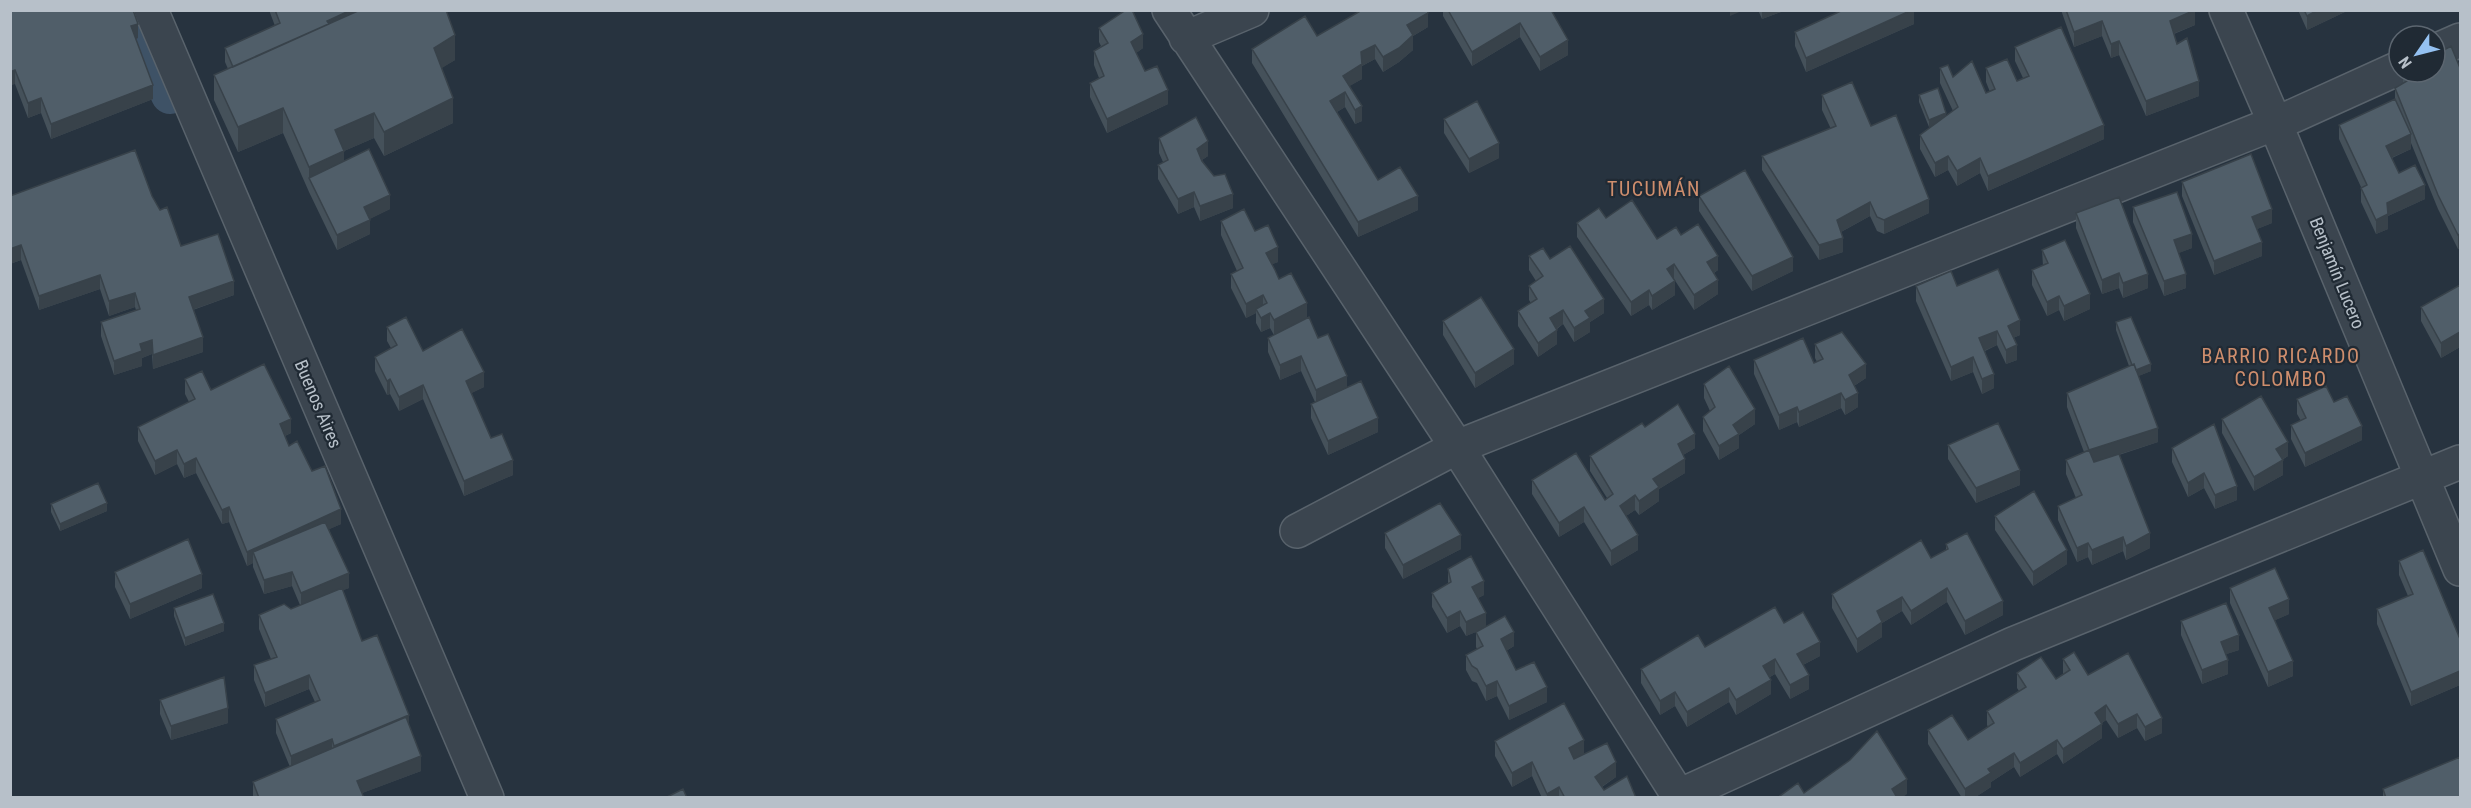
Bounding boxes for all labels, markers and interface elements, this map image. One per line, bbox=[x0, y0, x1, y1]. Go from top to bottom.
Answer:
north arrow bbox=[2387, 24, 2447, 84]
text: N bbox=[2395, 53, 2416, 72]
district label: TUCUMÁN bbox=[1607, 177, 1701, 201]
street label: Benjamín Lucero bbox=[2306, 214, 2369, 332]
district label: BARRIO RICARDO COLOMBO bbox=[2202, 344, 2360, 391]
street label: Buenos Aires bbox=[291, 357, 346, 451]

